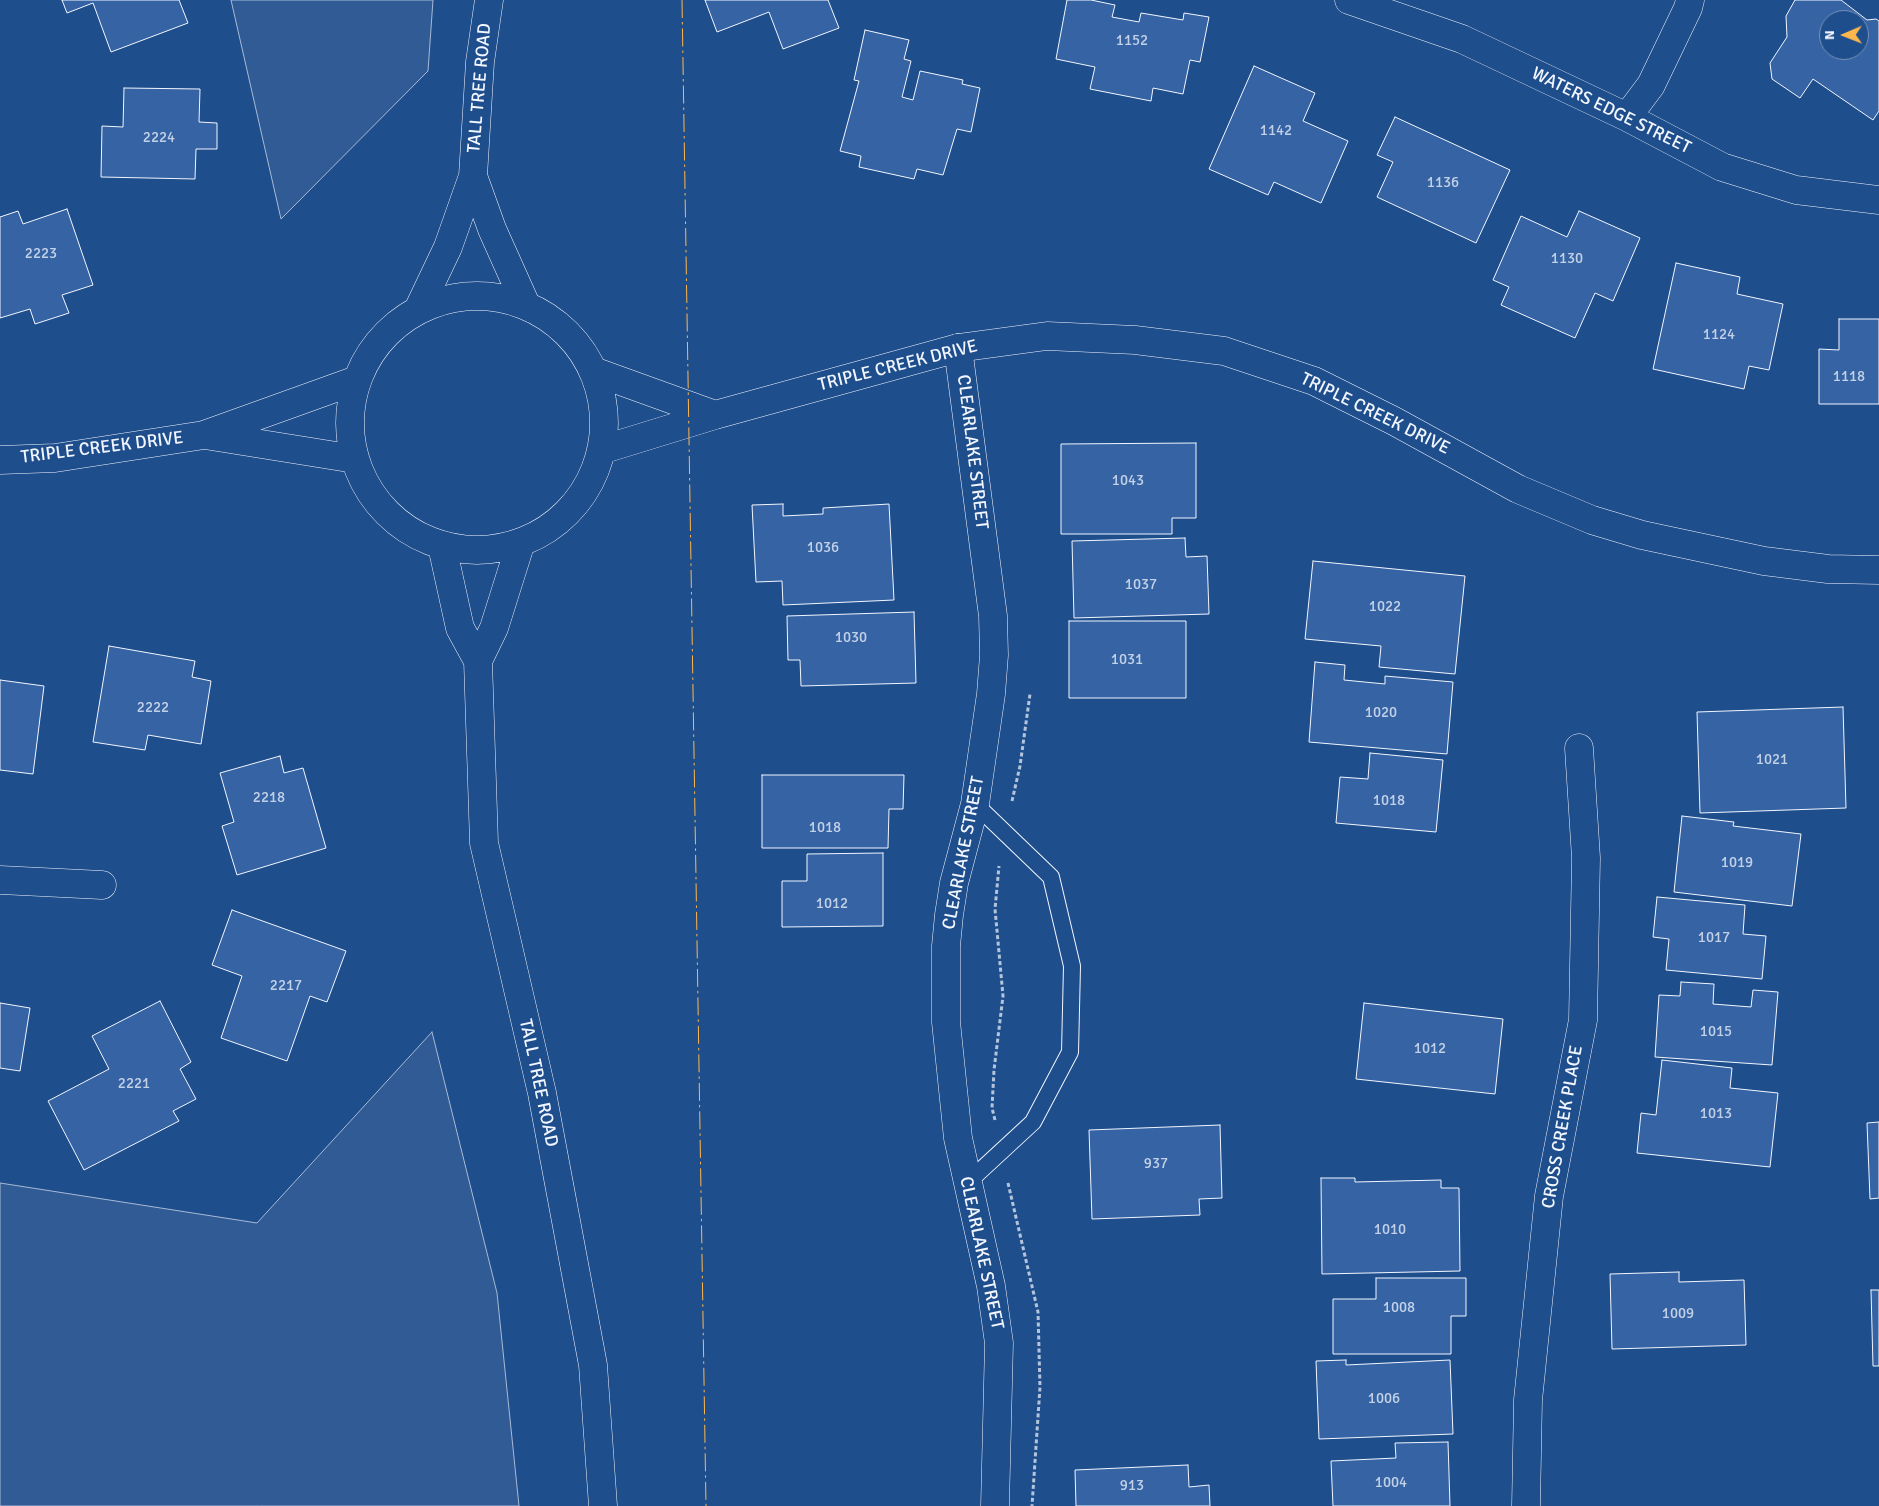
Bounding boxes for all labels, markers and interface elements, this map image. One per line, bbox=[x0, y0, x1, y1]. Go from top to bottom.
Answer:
north arrow bbox=[1819, 10, 1869, 60]
street label: TALL TREE ROAD bbox=[464, 22, 496, 154]
text: N bbox=[1821, 30, 1838, 40]
house number: 1152 bbox=[1116, 32, 1148, 50]
street label: WATERS EDGE STREET bbox=[1528, 63, 1694, 159]
house number: 1142 bbox=[1260, 122, 1292, 140]
house number: 2224 bbox=[143, 129, 175, 147]
house number: 1136 bbox=[1427, 174, 1459, 192]
house number: 2223 bbox=[25, 245, 57, 263]
house number: 1130 bbox=[1551, 250, 1583, 268]
house number: 1124 bbox=[1703, 326, 1735, 344]
street label: TRIPLE CREEK DRIVE bbox=[816, 336, 980, 396]
street label: TRIPLE CREEK DRIVE bbox=[1297, 368, 1453, 460]
house number: 1118 bbox=[1833, 368, 1865, 386]
street label: CLEARLAKE STREET bbox=[952, 373, 992, 531]
street label: TRIPLE CREEK DRIVE bbox=[20, 427, 184, 469]
house number: 1043 bbox=[1112, 472, 1144, 490]
house number: 1036 bbox=[807, 539, 839, 557]
house number: 1037 bbox=[1125, 576, 1157, 594]
house number: 1022 bbox=[1369, 598, 1401, 616]
house number: 1030 bbox=[835, 629, 867, 647]
house number: 1031 bbox=[1111, 651, 1143, 669]
house number: 2222 bbox=[137, 699, 169, 717]
house number: 1020 bbox=[1365, 704, 1397, 722]
house number: 1021 bbox=[1756, 751, 1788, 769]
street label: CLEARLAKE STREET bbox=[939, 775, 989, 931]
house number: 2218 bbox=[253, 789, 285, 807]
house number: 1018 bbox=[1373, 792, 1405, 810]
house number: 1018 bbox=[809, 819, 841, 837]
house number: 1019 bbox=[1721, 854, 1753, 872]
house number: 1012 bbox=[816, 895, 848, 913]
house number: 1017 bbox=[1698, 929, 1730, 947]
house number: 2217 bbox=[270, 977, 302, 995]
street label: TALL TREE ROAD bbox=[514, 1017, 562, 1149]
house number: 1015 bbox=[1700, 1023, 1732, 1041]
house number: 1012 bbox=[1414, 1040, 1446, 1058]
street label: CROSS CREEK PLACE bbox=[1538, 1044, 1588, 1210]
house number: 2221 bbox=[118, 1075, 150, 1093]
house number: 1013 bbox=[1700, 1105, 1732, 1123]
house number: 937 bbox=[1144, 1155, 1168, 1173]
street label: CLEARLAKE STREET bbox=[954, 1175, 1008, 1331]
house number: 1010 bbox=[1374, 1221, 1406, 1239]
house number: 1008 bbox=[1383, 1299, 1415, 1317]
house number: 1009 bbox=[1662, 1305, 1694, 1323]
house number: 1006 bbox=[1368, 1390, 1400, 1408]
house number: 1004 bbox=[1375, 1474, 1407, 1492]
house number: 913 bbox=[1120, 1477, 1144, 1495]

